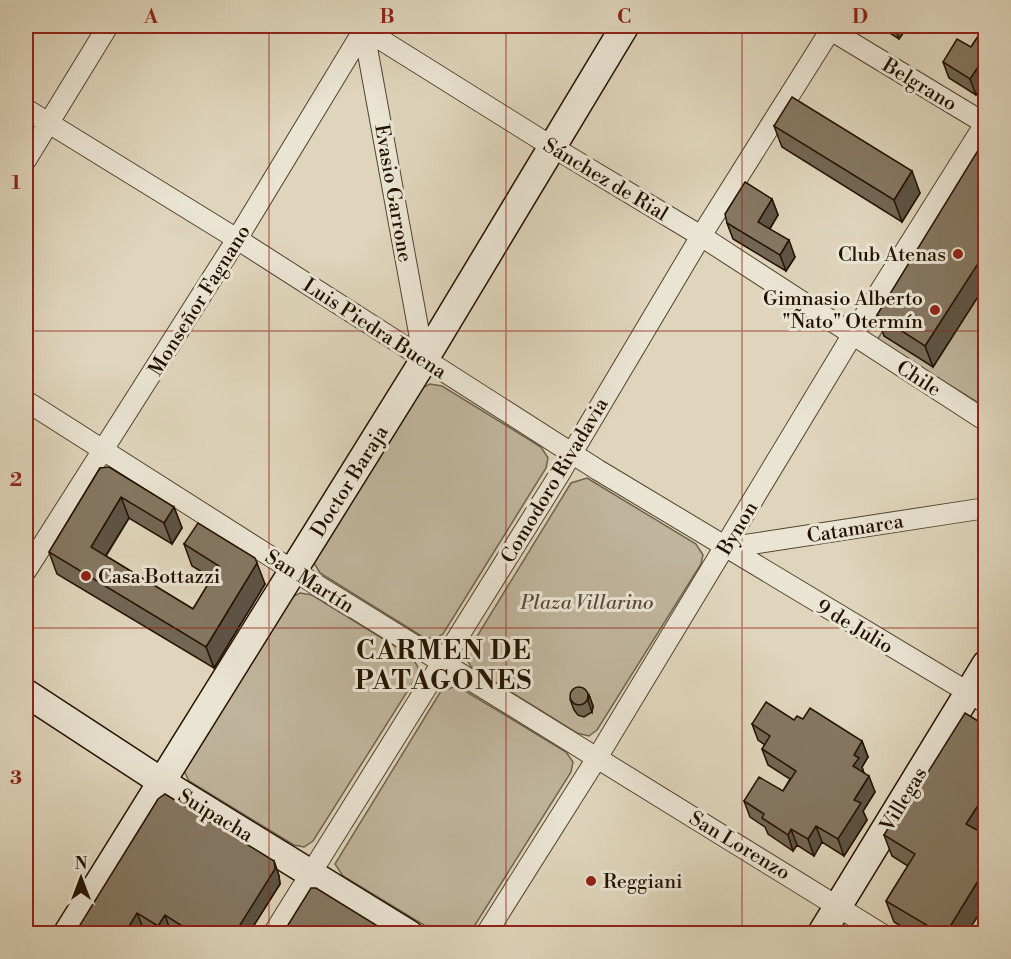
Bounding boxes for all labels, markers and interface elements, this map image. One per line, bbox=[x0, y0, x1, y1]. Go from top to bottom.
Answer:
text: A bbox=[143, 5, 159, 30]
text: B bbox=[379, 5, 395, 30]
text: C bbox=[617, 5, 631, 30]
text: D bbox=[852, 5, 868, 30]
street label: Belgrano bbox=[876, 53, 961, 117]
street label: Evasio Garrone bbox=[368, 122, 417, 264]
street label: Sánchez de Rial bbox=[538, 133, 672, 227]
text: 1 bbox=[11, 171, 21, 196]
street label: Monseñor Fagnano bbox=[144, 221, 257, 381]
place label: Club Atenas bbox=[838, 243, 946, 268]
marker: Club Atenas bbox=[951, 247, 965, 261]
street label: Luis Piedra Buena bbox=[298, 273, 451, 385]
place label: Gimnasio Alberto "Ñato" Otermín bbox=[763, 287, 923, 335]
marker: Gimnasio Alberto "Ñato" Otermín bbox=[928, 303, 942, 317]
street label: Chile bbox=[891, 356, 945, 403]
street label: Comodoro Rivadavia bbox=[496, 393, 615, 568]
street label: Doctor Baraja bbox=[306, 421, 395, 542]
text: 2 bbox=[10, 468, 22, 493]
street label: Bynon bbox=[712, 497, 764, 561]
street label: Catamarca bbox=[805, 509, 906, 549]
street label: San Martín bbox=[260, 545, 358, 619]
place label: Casa Bottazzi bbox=[98, 565, 221, 590]
marker: Casa Bottazzi bbox=[79, 569, 93, 583]
park label: Plaza Villarino bbox=[520, 591, 654, 616]
street label: 9 de Julio bbox=[811, 595, 897, 660]
district label: CARMEN DE PATAGONES bbox=[355, 635, 533, 697]
street label: Villegas bbox=[875, 763, 933, 837]
text: 3 bbox=[10, 766, 22, 791]
street label: Suipacha bbox=[173, 784, 258, 849]
street label: San Lorenzo bbox=[684, 806, 794, 886]
north arrow bbox=[51, 848, 111, 908]
text: N bbox=[75, 854, 88, 874]
place label: Reggiani bbox=[603, 870, 683, 895]
marker: Reggiani bbox=[584, 874, 598, 888]

